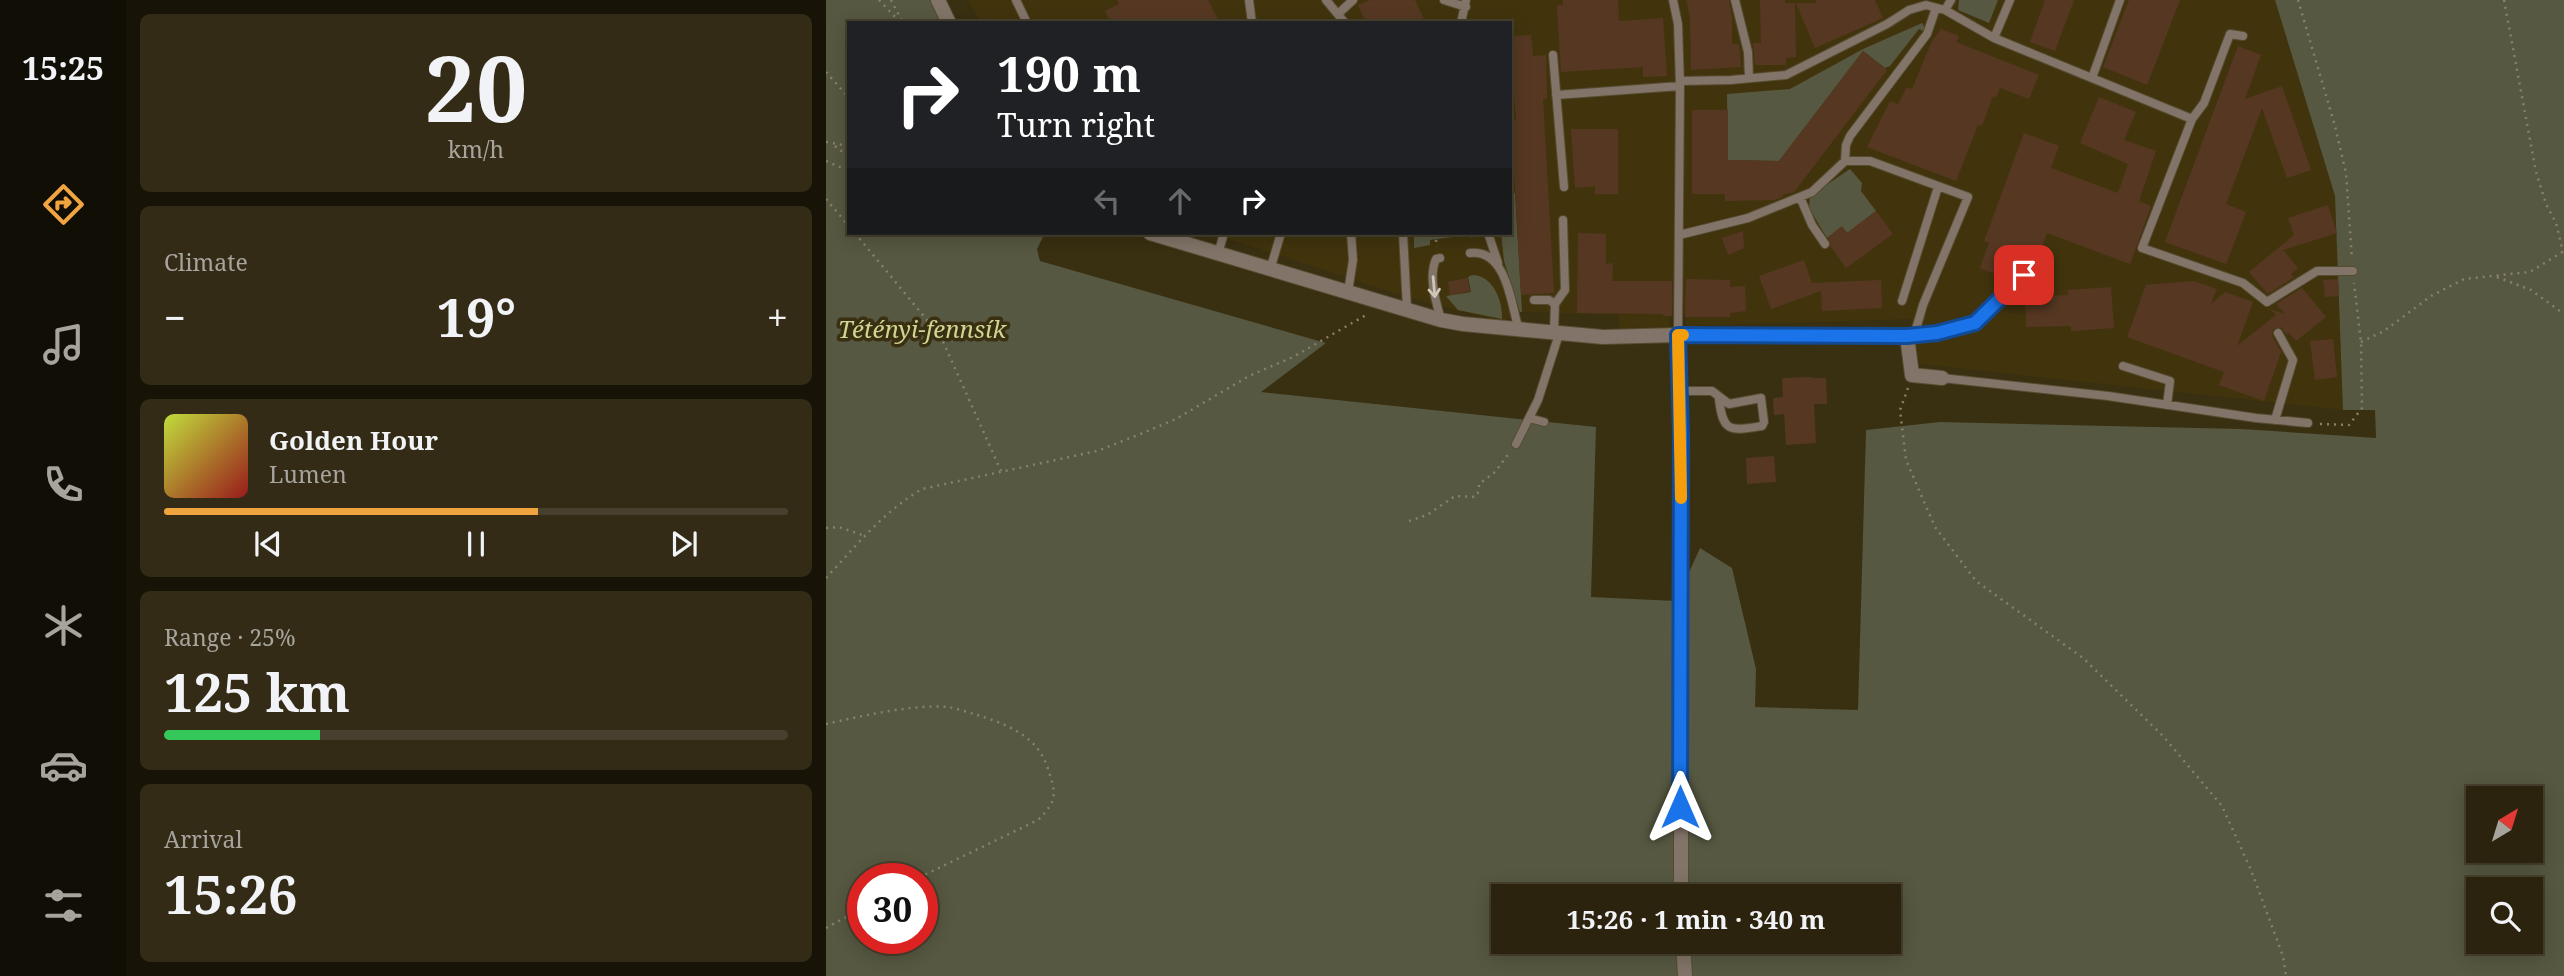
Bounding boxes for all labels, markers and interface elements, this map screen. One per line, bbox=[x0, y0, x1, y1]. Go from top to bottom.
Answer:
text: 20 bbox=[425, 25, 527, 149]
text: 190 m bbox=[997, 40, 1141, 106]
text: 15:25 bbox=[22, 46, 104, 89]
icon: right bbox=[882, 49, 973, 140]
text: Turn right bbox=[997, 103, 1155, 146]
text: km/h bbox=[448, 133, 504, 165]
icon: directions bbox=[39, 180, 88, 229]
icon: left bbox=[1088, 182, 1126, 220]
icon: ahead bbox=[1161, 182, 1199, 220]
icon: right bbox=[1234, 182, 1272, 220]
pin bbox=[1994, 245, 2054, 305]
text: Climate bbox=[164, 246, 248, 278]
icon: arrive bbox=[2005, 256, 2043, 294]
one-way arrow bbox=[1428, 276, 1441, 298]
text: 19° bbox=[437, 281, 516, 352]
text: − bbox=[164, 291, 186, 343]
text: + bbox=[767, 291, 788, 343]
park label: Tétényi-fennsík bbox=[838, 312, 1007, 345]
icon: music bbox=[39, 320, 88, 369]
text: Golden Hour bbox=[269, 422, 438, 458]
text: Lumen bbox=[269, 458, 347, 490]
icon: phone bbox=[39, 460, 88, 509]
icon: previous bbox=[249, 525, 287, 563]
icon: pause bbox=[457, 525, 495, 563]
icon: next bbox=[665, 525, 703, 563]
icon: climate bbox=[39, 601, 88, 650]
text: Range · 25% bbox=[164, 621, 296, 653]
text: 125 km bbox=[164, 656, 350, 727]
icon: car bbox=[39, 741, 88, 790]
position arrow bbox=[1643, 770, 1717, 844]
north arrow bbox=[2466, 786, 2543, 863]
map controls bbox=[2466, 786, 2543, 954]
text: Arrival bbox=[164, 823, 243, 855]
text: 15:26 bbox=[164, 858, 297, 929]
speed limit sign: 30 bbox=[847, 863, 938, 954]
button: search bbox=[2466, 877, 2543, 954]
icon: filters bbox=[39, 881, 88, 930]
text: 15:26 · 1 min · 340 m bbox=[1566, 901, 1826, 937]

